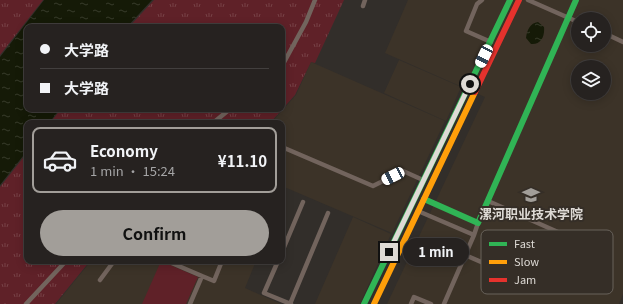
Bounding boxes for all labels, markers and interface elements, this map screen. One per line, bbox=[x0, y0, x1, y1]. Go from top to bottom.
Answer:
map controls bbox=[571, 12, 611, 100]
button: locate bbox=[571, 12, 611, 52]
text: 大学路 bbox=[64, 39, 109, 60]
car bbox=[473, 43, 495, 69]
button: layers bbox=[571, 60, 611, 100]
route start bbox=[461, 75, 479, 93]
text: 大学路 bbox=[64, 77, 109, 98]
text: Economy bbox=[90, 140, 158, 161]
icon: car bbox=[42, 142, 78, 178]
text: ¥11.10 bbox=[218, 150, 267, 171]
text: 1 min · 15:24 bbox=[90, 161, 175, 180]
car bbox=[380, 165, 406, 187]
school or university icon: 漯河职业技术学院 bbox=[521, 185, 541, 205]
place label: 漯河职业技术学院 bbox=[479, 204, 583, 223]
button: Confirm bbox=[40, 210, 269, 256]
legend bbox=[481, 230, 613, 294]
text: Fast bbox=[514, 235, 535, 251]
callout: 1 min bbox=[403, 238, 469, 266]
text: 1 min bbox=[418, 242, 454, 261]
route end bbox=[380, 243, 398, 261]
text: Slow bbox=[514, 253, 539, 269]
text: Jam bbox=[514, 271, 536, 287]

